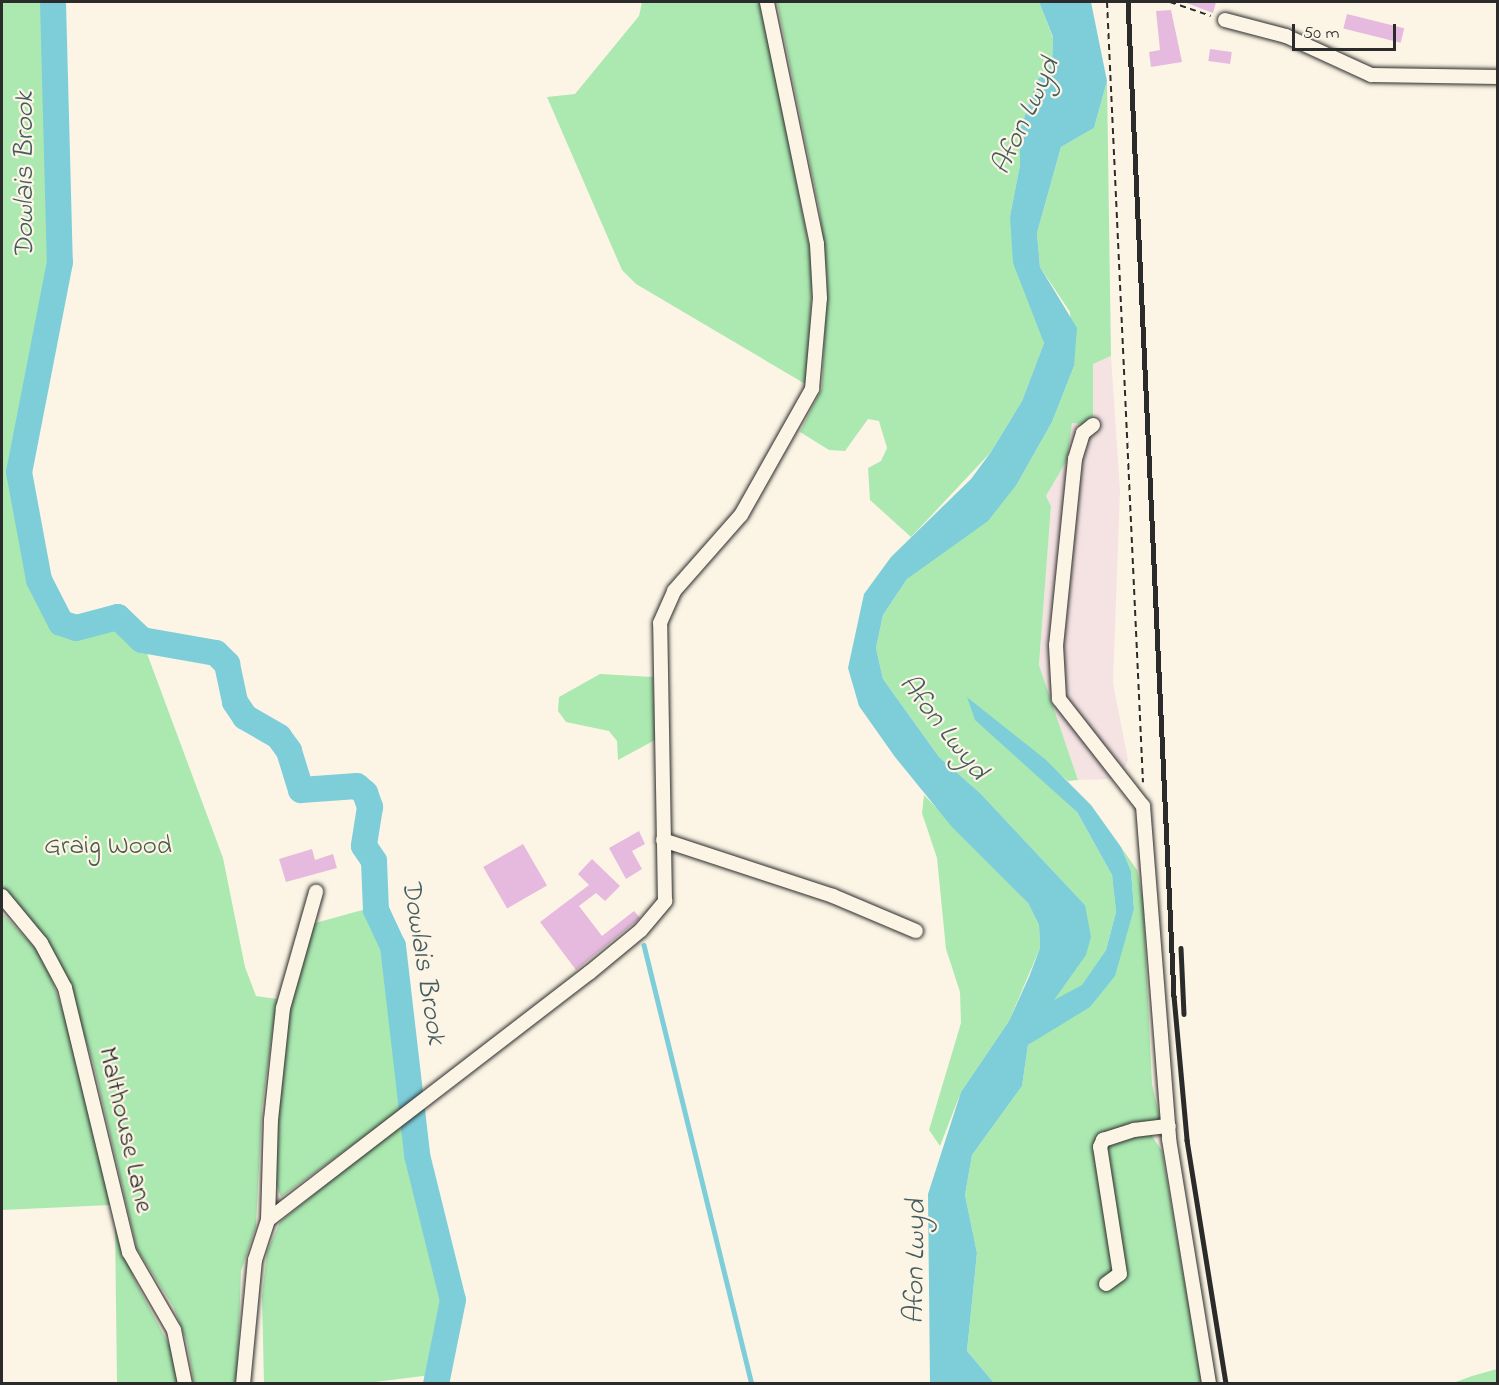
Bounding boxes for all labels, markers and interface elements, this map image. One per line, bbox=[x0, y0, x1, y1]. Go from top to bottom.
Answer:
scale bar bbox=[1295, 12, 1398, 50]
text: 50 m bbox=[1303, 21, 1340, 47]
water label: Afon Lwyd bbox=[985, 53, 1069, 181]
water label: Dowlais Brook bbox=[9, 91, 43, 259]
water label: Afon Lwyd bbox=[890, 668, 994, 788]
park label: Graig Wood bbox=[44, 831, 172, 863]
water label: Dowlais Brook bbox=[392, 877, 452, 1047]
street label: Malthouse Lane bbox=[90, 1044, 160, 1216]
water label: Afon Lwyd bbox=[899, 1199, 935, 1325]

